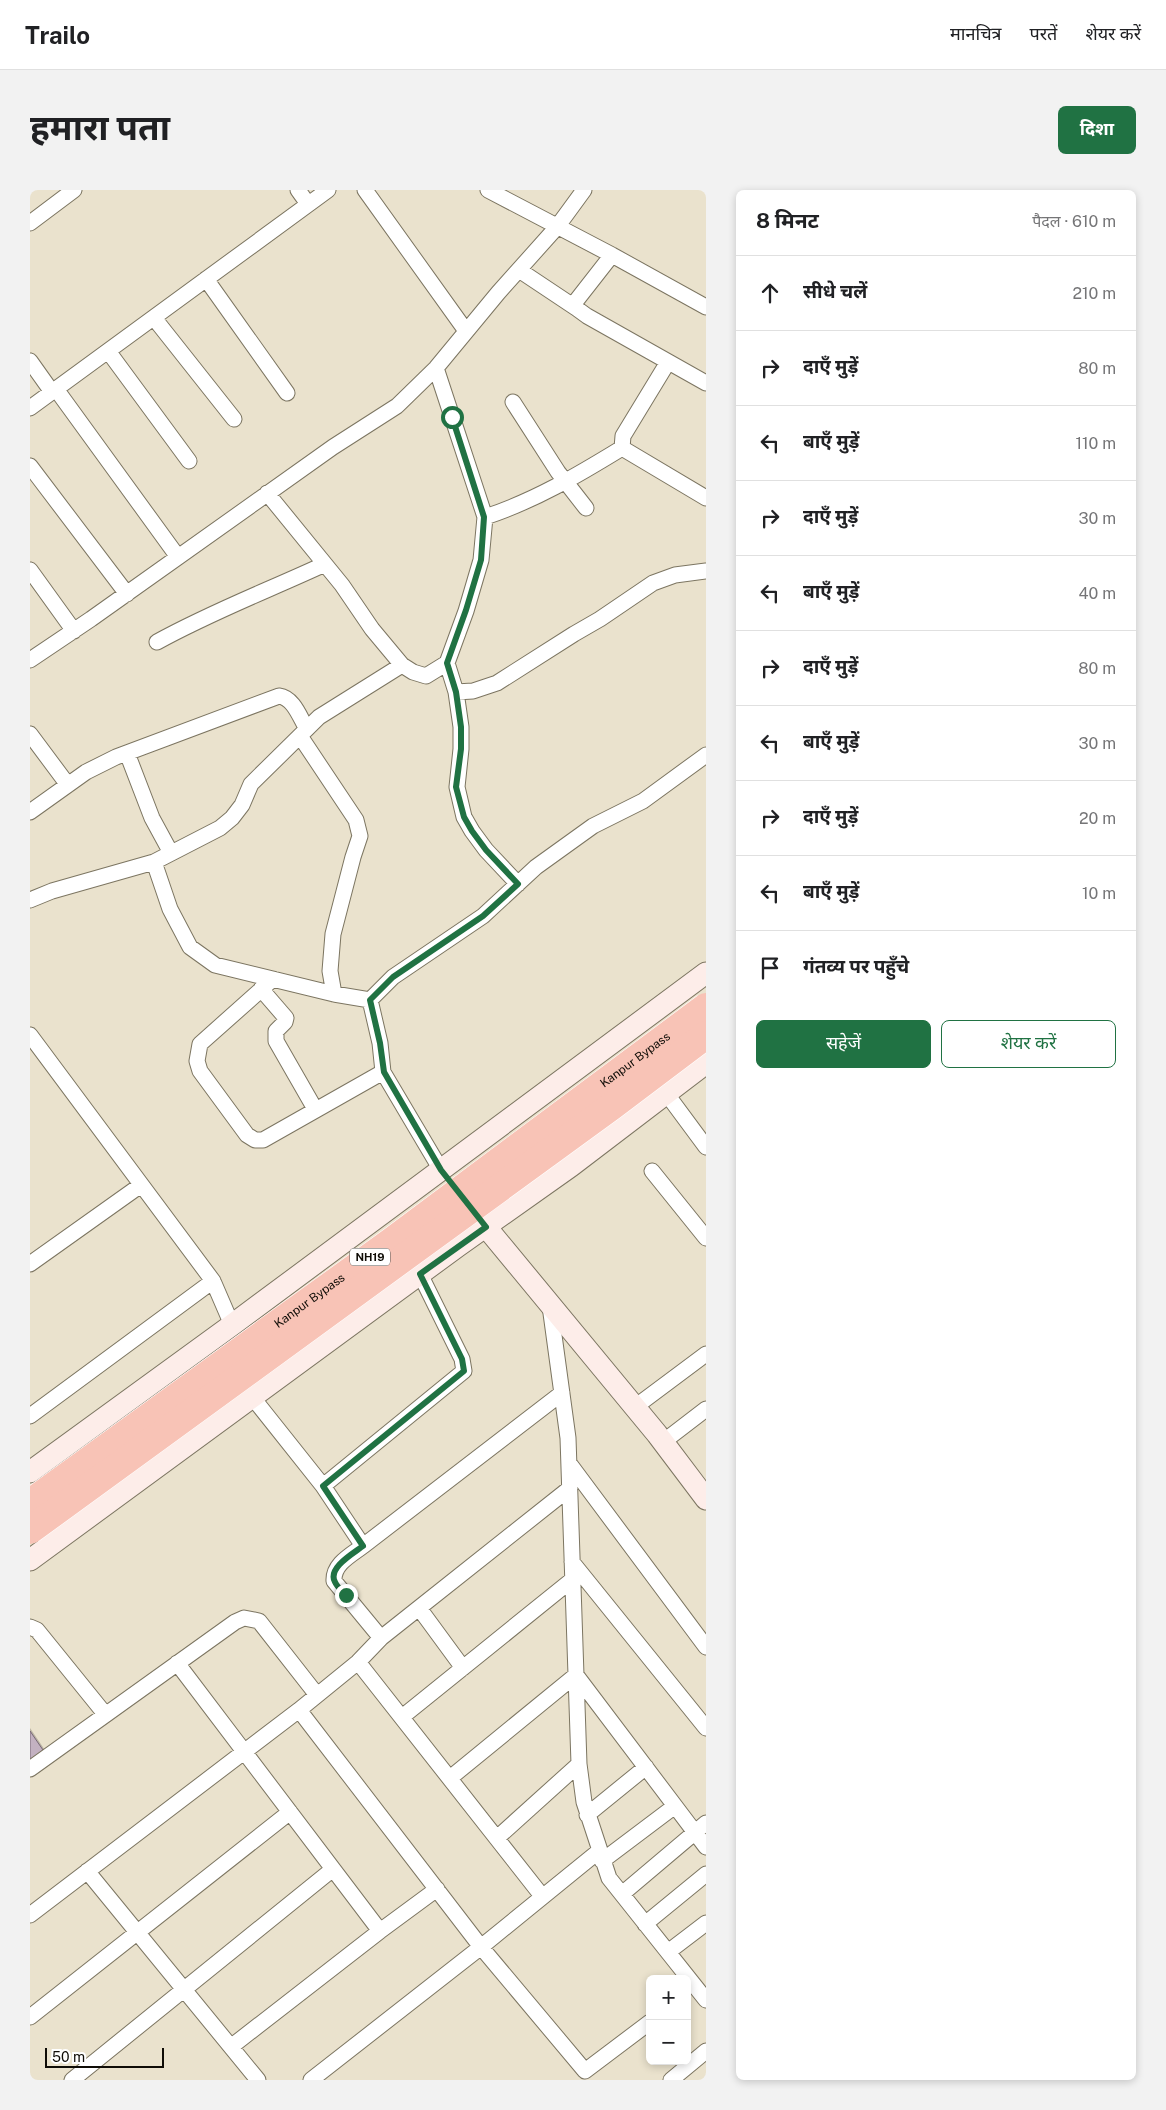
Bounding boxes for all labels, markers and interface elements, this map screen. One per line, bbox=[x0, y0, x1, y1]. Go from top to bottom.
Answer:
text: Trailo bbox=[25, 21, 90, 49]
text: मानचित्र bbox=[950, 23, 1002, 44]
text: परतें bbox=[1030, 23, 1057, 44]
text: शेयर करें bbox=[1085, 23, 1141, 44]
button: दिशा bbox=[1058, 106, 1136, 154]
text: हमारा पता bbox=[30, 107, 170, 148]
text: 8 मिनट bbox=[756, 208, 819, 233]
text: पैदल · 610 m bbox=[1032, 212, 1116, 231]
icon: ahead bbox=[756, 279, 784, 307]
text: सीधे चलें bbox=[803, 280, 867, 302]
text: 210 m bbox=[1072, 284, 1116, 303]
icon: right bbox=[756, 354, 784, 382]
text: दाएँ मुड़ें bbox=[803, 355, 858, 377]
text: 80 m bbox=[1078, 359, 1116, 378]
route start bbox=[441, 406, 464, 429]
icon: left bbox=[756, 429, 784, 457]
text: बाएँ मुड़ें bbox=[803, 430, 859, 452]
text: 110 m bbox=[1075, 434, 1116, 453]
icon: right bbox=[756, 504, 784, 532]
text: दाएँ मुड़ें bbox=[803, 505, 858, 527]
text: 30 m bbox=[1079, 509, 1116, 528]
icon: left bbox=[756, 579, 784, 607]
text: बाएँ मुड़ें bbox=[803, 580, 859, 602]
text: 40 m bbox=[1078, 584, 1116, 603]
icon: right bbox=[756, 654, 784, 682]
text: दाएँ मुड़ें bbox=[803, 655, 858, 677]
text: 80 m bbox=[1078, 659, 1116, 678]
icon: left bbox=[756, 729, 784, 757]
text: बाएँ मुड़ें bbox=[803, 730, 859, 752]
text: 30 m bbox=[1079, 734, 1116, 753]
icon: right bbox=[756, 804, 784, 832]
text: दाएँ मुड़ें bbox=[803, 805, 858, 827]
text: 20 m bbox=[1079, 809, 1116, 828]
icon: left bbox=[756, 879, 784, 907]
text: बाएँ मुड़ें bbox=[803, 880, 859, 902]
text: 10 m bbox=[1082, 884, 1116, 903]
icon: arrive bbox=[756, 954, 784, 982]
text: गंतव्य पर पहुँचे bbox=[803, 955, 909, 977]
button: सहेजें bbox=[756, 1020, 931, 1068]
button: शेयर करें bbox=[941, 1020, 1116, 1068]
street label: Kanpur Bypass bbox=[597, 1029, 673, 1090]
road number: NH19 bbox=[350, 1248, 390, 1266]
street label: Kanpur Bypass bbox=[271, 1271, 347, 1331]
route end bbox=[335, 1584, 358, 1607]
map controls bbox=[646, 1975, 691, 2065]
button: + bbox=[646, 1975, 691, 2020]
button: − bbox=[646, 2020, 691, 2065]
scale bar bbox=[45, 2045, 164, 2068]
text: 50 m bbox=[52, 2049, 85, 2065]

